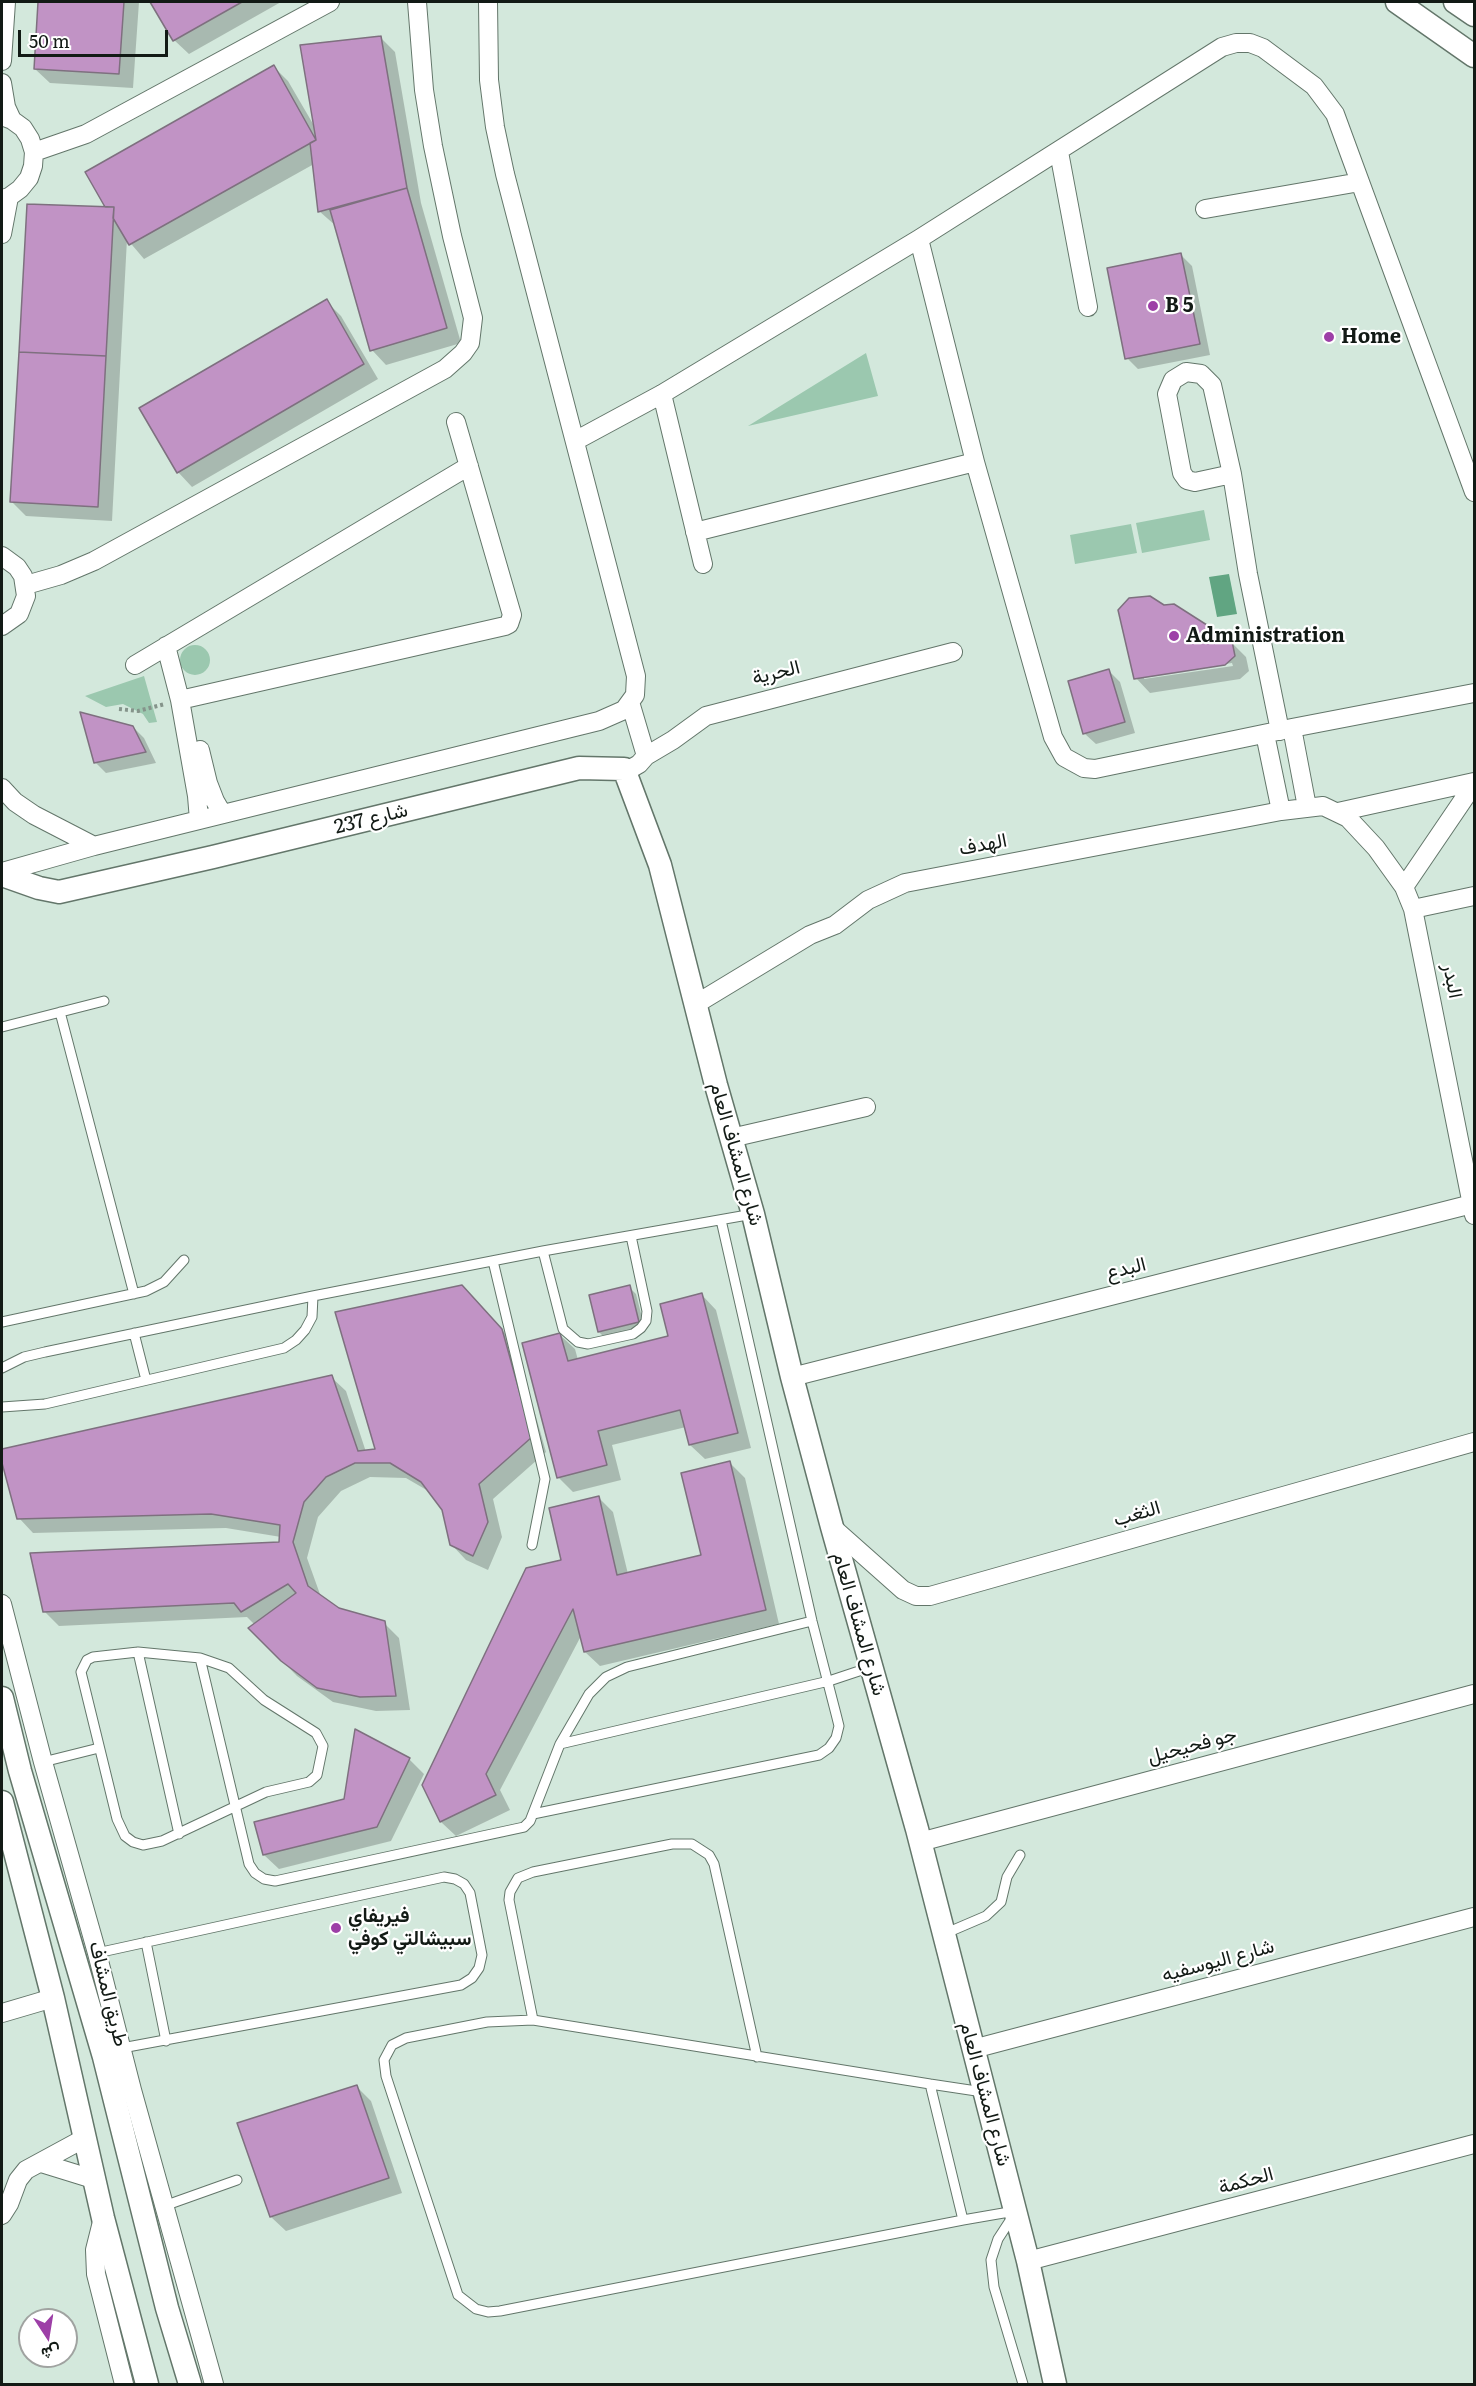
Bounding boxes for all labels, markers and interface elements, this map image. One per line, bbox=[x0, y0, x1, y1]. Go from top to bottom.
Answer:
scale bar bbox=[21, 18, 171, 56]
text: 50 m bbox=[29, 27, 70, 54]
place label: B 5 bbox=[1165, 294, 1194, 318]
marker: B 5 bbox=[1146, 299, 1160, 313]
place label: Home bbox=[1341, 325, 1401, 349]
marker: Home bbox=[1322, 330, 1336, 344]
place label: Administration bbox=[1186, 624, 1345, 648]
marker: Administration bbox=[1167, 629, 1181, 643]
street label: الحرية bbox=[750, 656, 802, 690]
street label: شارع 237 bbox=[332, 798, 410, 840]
street label: الهدف bbox=[957, 829, 1009, 861]
street label: البدر bbox=[1437, 962, 1467, 1000]
street label: شارع المشاف العام bbox=[704, 1079, 768, 1229]
street label: البدع bbox=[1104, 1252, 1148, 1286]
street label: الثغب bbox=[1111, 1496, 1163, 1532]
street label: شارع المشاف العام bbox=[827, 1549, 891, 1699]
street label: جو فحيحيل bbox=[1145, 1723, 1239, 1769]
place label: فيريفاي سبيشالتي كوفي bbox=[348, 1904, 472, 1951]
marker: فيريفاي سبيشالتي كوفي bbox=[329, 1921, 343, 1935]
street label: شارع اليوسفيه bbox=[1159, 1934, 1277, 1988]
street label: طريق المشاف bbox=[83, 1939, 133, 2049]
street label: شارع المشاف العام bbox=[954, 2019, 1016, 2169]
street label: الحكمة bbox=[1216, 2162, 1276, 2200]
north arrow bbox=[18, 2308, 78, 2368]
text: ش bbox=[39, 2340, 63, 2367]

